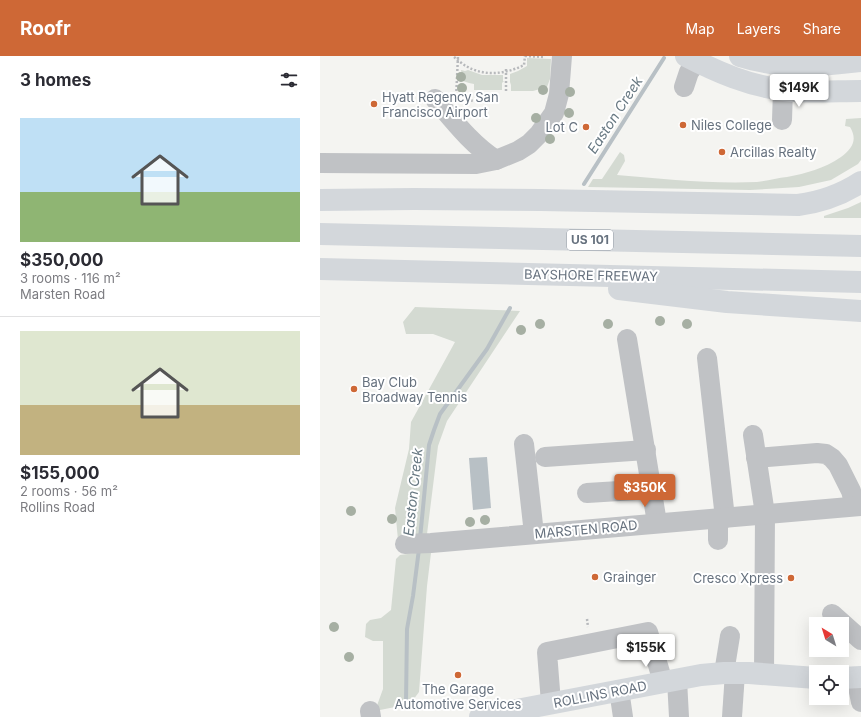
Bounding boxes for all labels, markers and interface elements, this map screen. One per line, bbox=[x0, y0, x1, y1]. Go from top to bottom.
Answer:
text: Roofr bbox=[20, 17, 71, 40]
text: Map bbox=[686, 20, 715, 37]
text: Layers bbox=[737, 20, 781, 37]
text: Share bbox=[803, 20, 841, 37]
icon: filters bbox=[278, 69, 300, 91]
text: 3 homes bbox=[20, 70, 91, 90]
water label: Easton Creek bbox=[583, 73, 646, 156]
pin: $149K bbox=[771, 74, 827, 108]
text: $149K bbox=[779, 79, 819, 95]
place label: Hyatt Regency San Francisco Airport bbox=[382, 89, 499, 120]
marker: Hyatt Regency San Francisco Airport bbox=[369, 99, 379, 109]
place label: Niles College bbox=[691, 117, 772, 133]
place label: Lot C bbox=[545, 119, 578, 135]
marker: Niles College bbox=[678, 120, 688, 130]
marker: Lot C bbox=[581, 122, 591, 132]
icon: home bbox=[124, 144, 196, 216]
place label: Arcillas Realty bbox=[730, 144, 817, 160]
marker: Arcillas Realty bbox=[717, 147, 727, 157]
road number: US 101 bbox=[567, 230, 613, 250]
text: $350,000 bbox=[20, 250, 104, 270]
street label: BAYSHORE FREEWAY bbox=[524, 266, 658, 284]
text: 3 rooms · 116 m² bbox=[20, 270, 121, 286]
text: Marsten Road bbox=[20, 286, 105, 302]
icon: home bbox=[124, 357, 196, 429]
place label: Bay Club Broadway Tennis bbox=[362, 374, 468, 405]
marker: Bay Club Broadway Tennis bbox=[349, 384, 359, 394]
water label: Easton Creek bbox=[399, 447, 426, 537]
text: $155,000 bbox=[20, 463, 99, 483]
pin: $350K bbox=[617, 474, 673, 508]
text: $350K bbox=[623, 479, 667, 495]
text: 2 rooms · 56 m² bbox=[20, 483, 118, 499]
text: Rollins Road bbox=[20, 499, 95, 515]
street label: MARSTEN ROAD bbox=[534, 517, 638, 541]
place label: Grainger bbox=[603, 569, 656, 585]
place label: Cresco Xpress bbox=[693, 570, 783, 586]
marker: Grainger bbox=[590, 572, 600, 582]
marker: Cresco Xpress bbox=[786, 573, 796, 583]
north arrow bbox=[809, 617, 849, 657]
map controls bbox=[809, 617, 849, 705]
pin: $155K bbox=[618, 634, 674, 668]
text: $155K bbox=[626, 639, 666, 655]
button: locate bbox=[809, 665, 849, 705]
marker: The Garage Automotive Services bbox=[453, 670, 463, 680]
street label: ROLLINS ROAD bbox=[552, 677, 648, 711]
place label: The Garage Automotive Services bbox=[395, 681, 522, 712]

